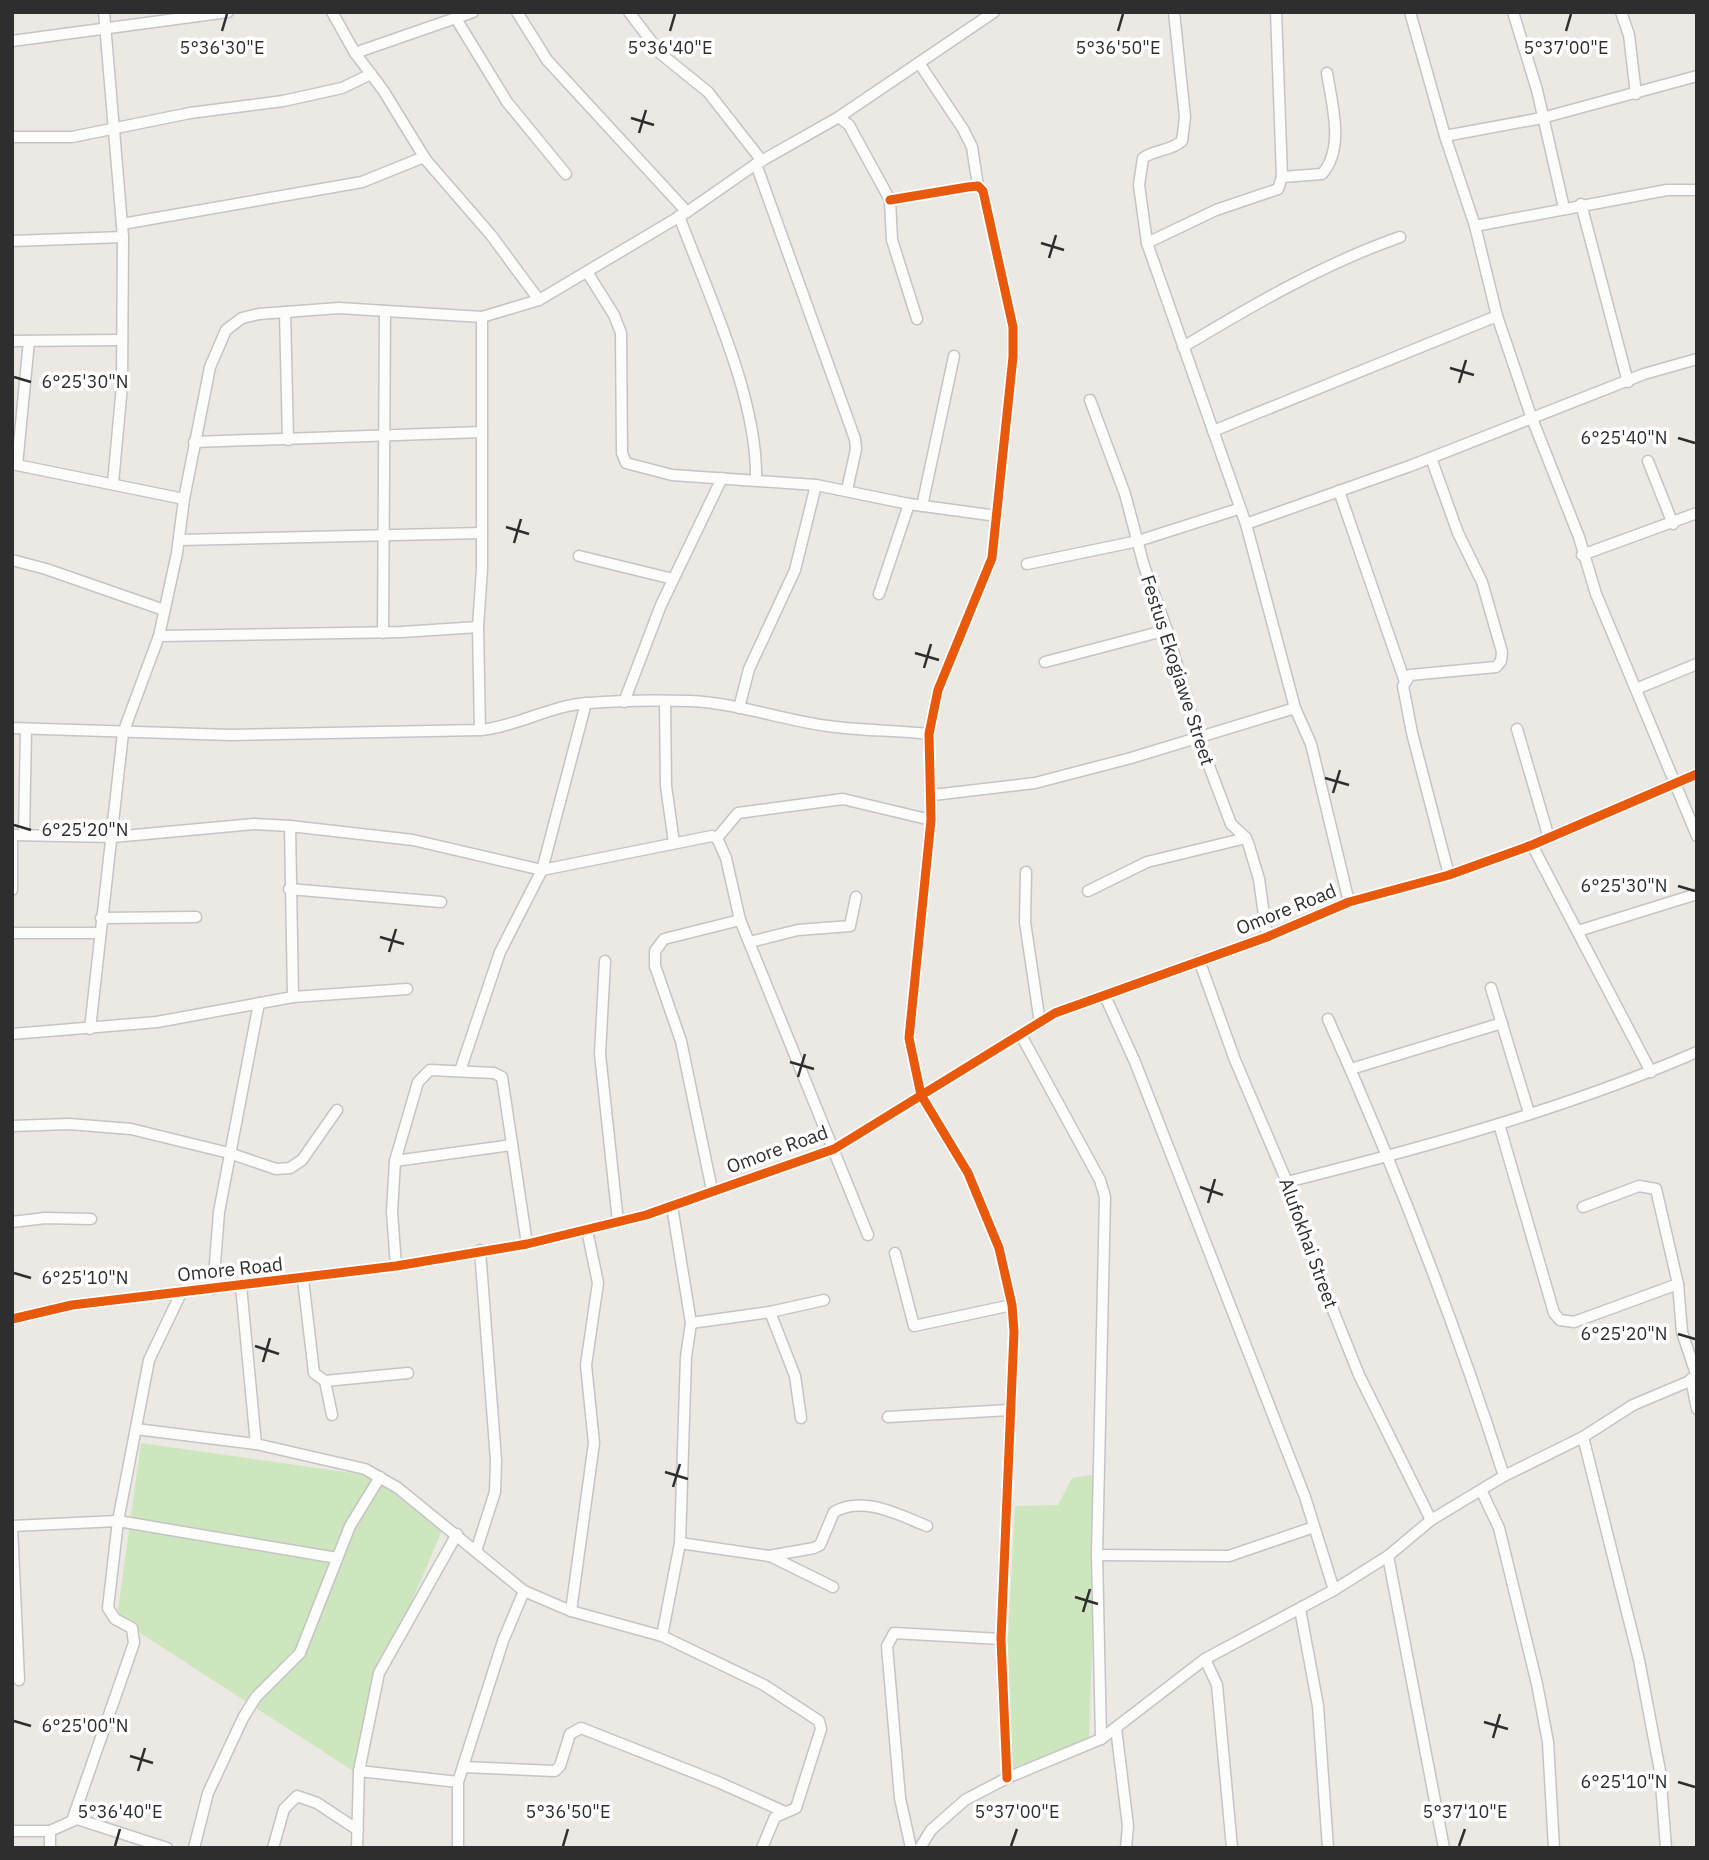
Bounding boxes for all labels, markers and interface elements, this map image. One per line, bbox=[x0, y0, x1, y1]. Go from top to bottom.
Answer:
text: 5°36'30"E bbox=[180, 36, 264, 59]
text: 5°36'40"E bbox=[628, 36, 712, 59]
text: 5°36'50"E bbox=[1076, 36, 1160, 59]
text: 5°37'00"E bbox=[1524, 36, 1608, 59]
text: 6°25'30"N bbox=[41, 370, 129, 393]
text: 6°25'40"N bbox=[1580, 426, 1668, 449]
street label: Festus Ekogiawe Street bbox=[1136, 572, 1220, 768]
text: 6°25'20"N bbox=[41, 818, 129, 841]
text: 6°25'30"N bbox=[1580, 874, 1668, 897]
street label: Omore Road bbox=[1232, 878, 1340, 940]
street label: Omore Road bbox=[723, 1120, 831, 1178]
street label: Alufokhai Street bbox=[1274, 1174, 1344, 1312]
street label: Omore Road bbox=[176, 1252, 284, 1286]
text: 6°25'10"N bbox=[41, 1266, 129, 1289]
text: 6°25'20"N bbox=[1580, 1322, 1668, 1345]
text: 6°25'00"N bbox=[41, 1714, 129, 1737]
text: 6°25'10"N bbox=[1580, 1770, 1668, 1793]
text: 5°36'40"E bbox=[78, 1800, 162, 1823]
text: 5°36'50"E bbox=[526, 1800, 610, 1823]
text: 5°37'00"E bbox=[975, 1800, 1059, 1823]
text: 5°37'10"E bbox=[1423, 1800, 1507, 1823]

